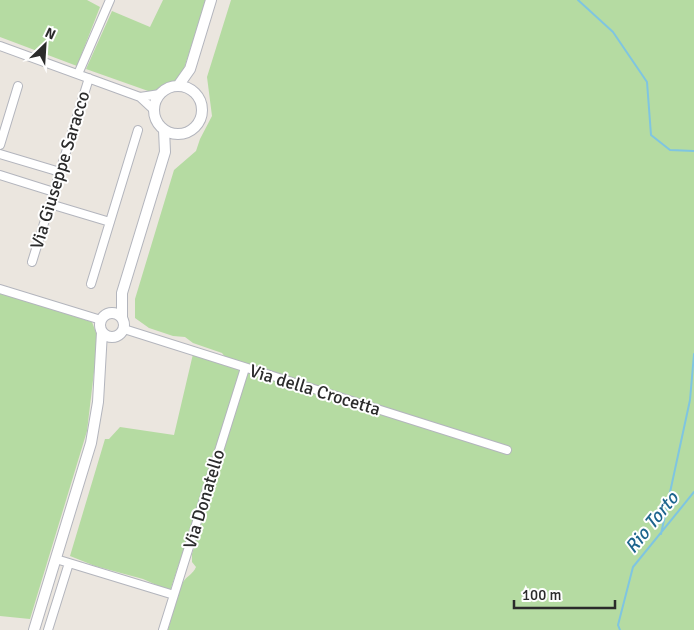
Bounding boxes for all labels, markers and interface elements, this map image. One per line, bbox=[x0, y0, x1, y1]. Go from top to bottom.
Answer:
north arrow bbox=[20, 20, 70, 70]
text: N bbox=[42, 24, 58, 43]
street label: Via Giuseppe Saracco bbox=[25, 88, 95, 252]
street label: Via della Crocetta bbox=[247, 360, 383, 420]
street label: Via Donatello bbox=[178, 447, 230, 551]
water label: Rio Torto bbox=[620, 486, 684, 558]
scale bar bbox=[514, 578, 615, 610]
text: 100 m bbox=[522, 586, 562, 604]

